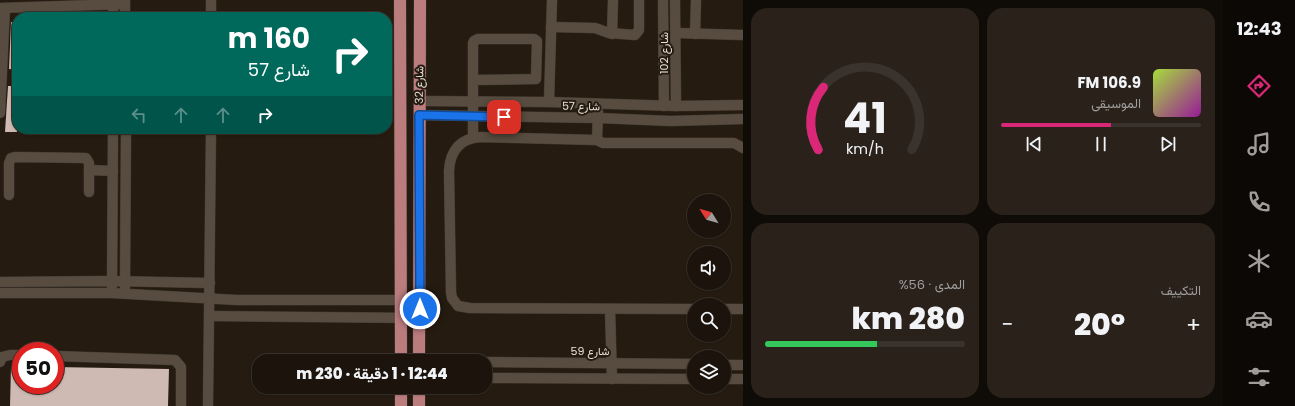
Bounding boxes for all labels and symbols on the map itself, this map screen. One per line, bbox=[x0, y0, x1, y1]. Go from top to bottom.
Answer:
street label: شارع 102 bbox=[656, 32, 672, 74]
street label: شارع 32 bbox=[411, 66, 427, 104]
street label: شارع 57 bbox=[562, 98, 600, 114]
pin bbox=[487, 100, 521, 134]
north arrow bbox=[687, 194, 731, 238]
position arrow bbox=[399, 288, 441, 330]
speed limit sign: 50 bbox=[12, 342, 64, 394]
street label: شارع 59 bbox=[571, 343, 610, 359]

